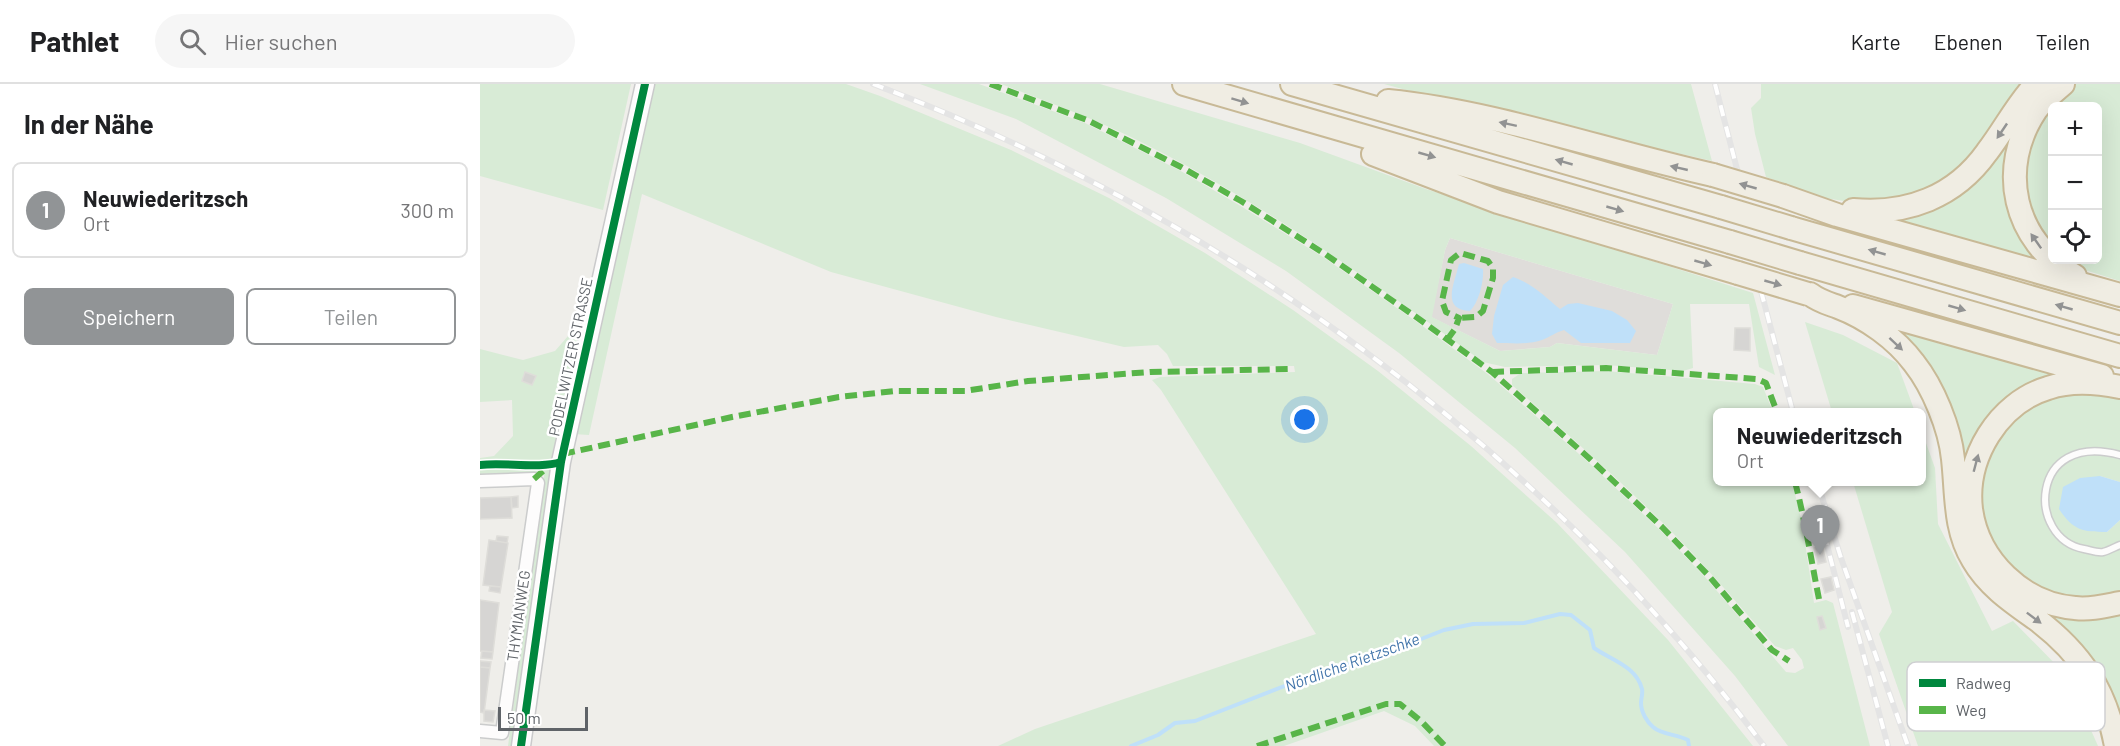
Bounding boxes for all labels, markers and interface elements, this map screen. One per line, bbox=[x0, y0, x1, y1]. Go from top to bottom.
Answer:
search box bbox=[155, 14, 575, 68]
text: Pathlet bbox=[30, 24, 119, 58]
icon: search bbox=[176, 25, 209, 58]
text: Hier suchen bbox=[224, 28, 338, 54]
text: Karte bbox=[1851, 29, 1901, 54]
text: Ebenen bbox=[1934, 29, 2003, 54]
text: Teilen bbox=[2036, 29, 2090, 54]
one-way arrow bbox=[1231, 97, 1249, 106]
map controls bbox=[2048, 102, 2102, 264]
button: + bbox=[2048, 102, 2102, 156]
text: In der Nähe bbox=[24, 108, 154, 139]
one-way arrow bbox=[1499, 118, 1517, 128]
one-way arrow bbox=[1997, 123, 2008, 139]
one-way arrow bbox=[1418, 151, 1436, 160]
button: − bbox=[2048, 156, 2102, 210]
one-way arrow bbox=[1554, 157, 1573, 167]
one-way arrow bbox=[1670, 162, 1688, 172]
one-way arrow bbox=[1739, 180, 1757, 190]
text: Neuwiederitzsch bbox=[83, 185, 248, 211]
text: 1 bbox=[42, 198, 49, 222]
text: 300 m bbox=[401, 198, 454, 222]
one-way arrow bbox=[1606, 205, 1624, 214]
button: locate bbox=[2048, 210, 2102, 264]
text: Ort bbox=[83, 211, 110, 235]
one-way arrow bbox=[2030, 233, 2042, 248]
one-way arrow bbox=[1867, 247, 1885, 256]
one-way arrow bbox=[1694, 259, 1712, 268]
street label: PODELWITZER STRASSE bbox=[544, 276, 596, 438]
one-way arrow bbox=[1764, 279, 1782, 288]
button: Speichern bbox=[24, 288, 234, 345]
button: Teilen bbox=[246, 288, 456, 345]
one-way arrow bbox=[2055, 302, 2073, 311]
one-way arrow bbox=[1948, 304, 1966, 313]
one-way arrow bbox=[1888, 337, 1903, 351]
your location bbox=[1290, 405, 1319, 434]
popup bbox=[1713, 408, 1926, 486]
text: Neuwiederitzsch bbox=[1737, 422, 1902, 448]
text: Ort bbox=[1737, 448, 1764, 472]
one-way arrow bbox=[1972, 454, 1981, 472]
pin: 1 bbox=[1800, 506, 1840, 555]
street label: THYMIANWEG bbox=[503, 569, 533, 663]
one-way arrow bbox=[2026, 612, 2042, 624]
water label: Nördliche Rietzschke bbox=[1282, 628, 1422, 695]
legend bbox=[1907, 662, 2105, 731]
text: Radweg bbox=[1956, 673, 2011, 692]
text: Weg bbox=[1956, 700, 1986, 719]
scale bar bbox=[498, 704, 588, 732]
text: 50 m bbox=[507, 708, 541, 727]

